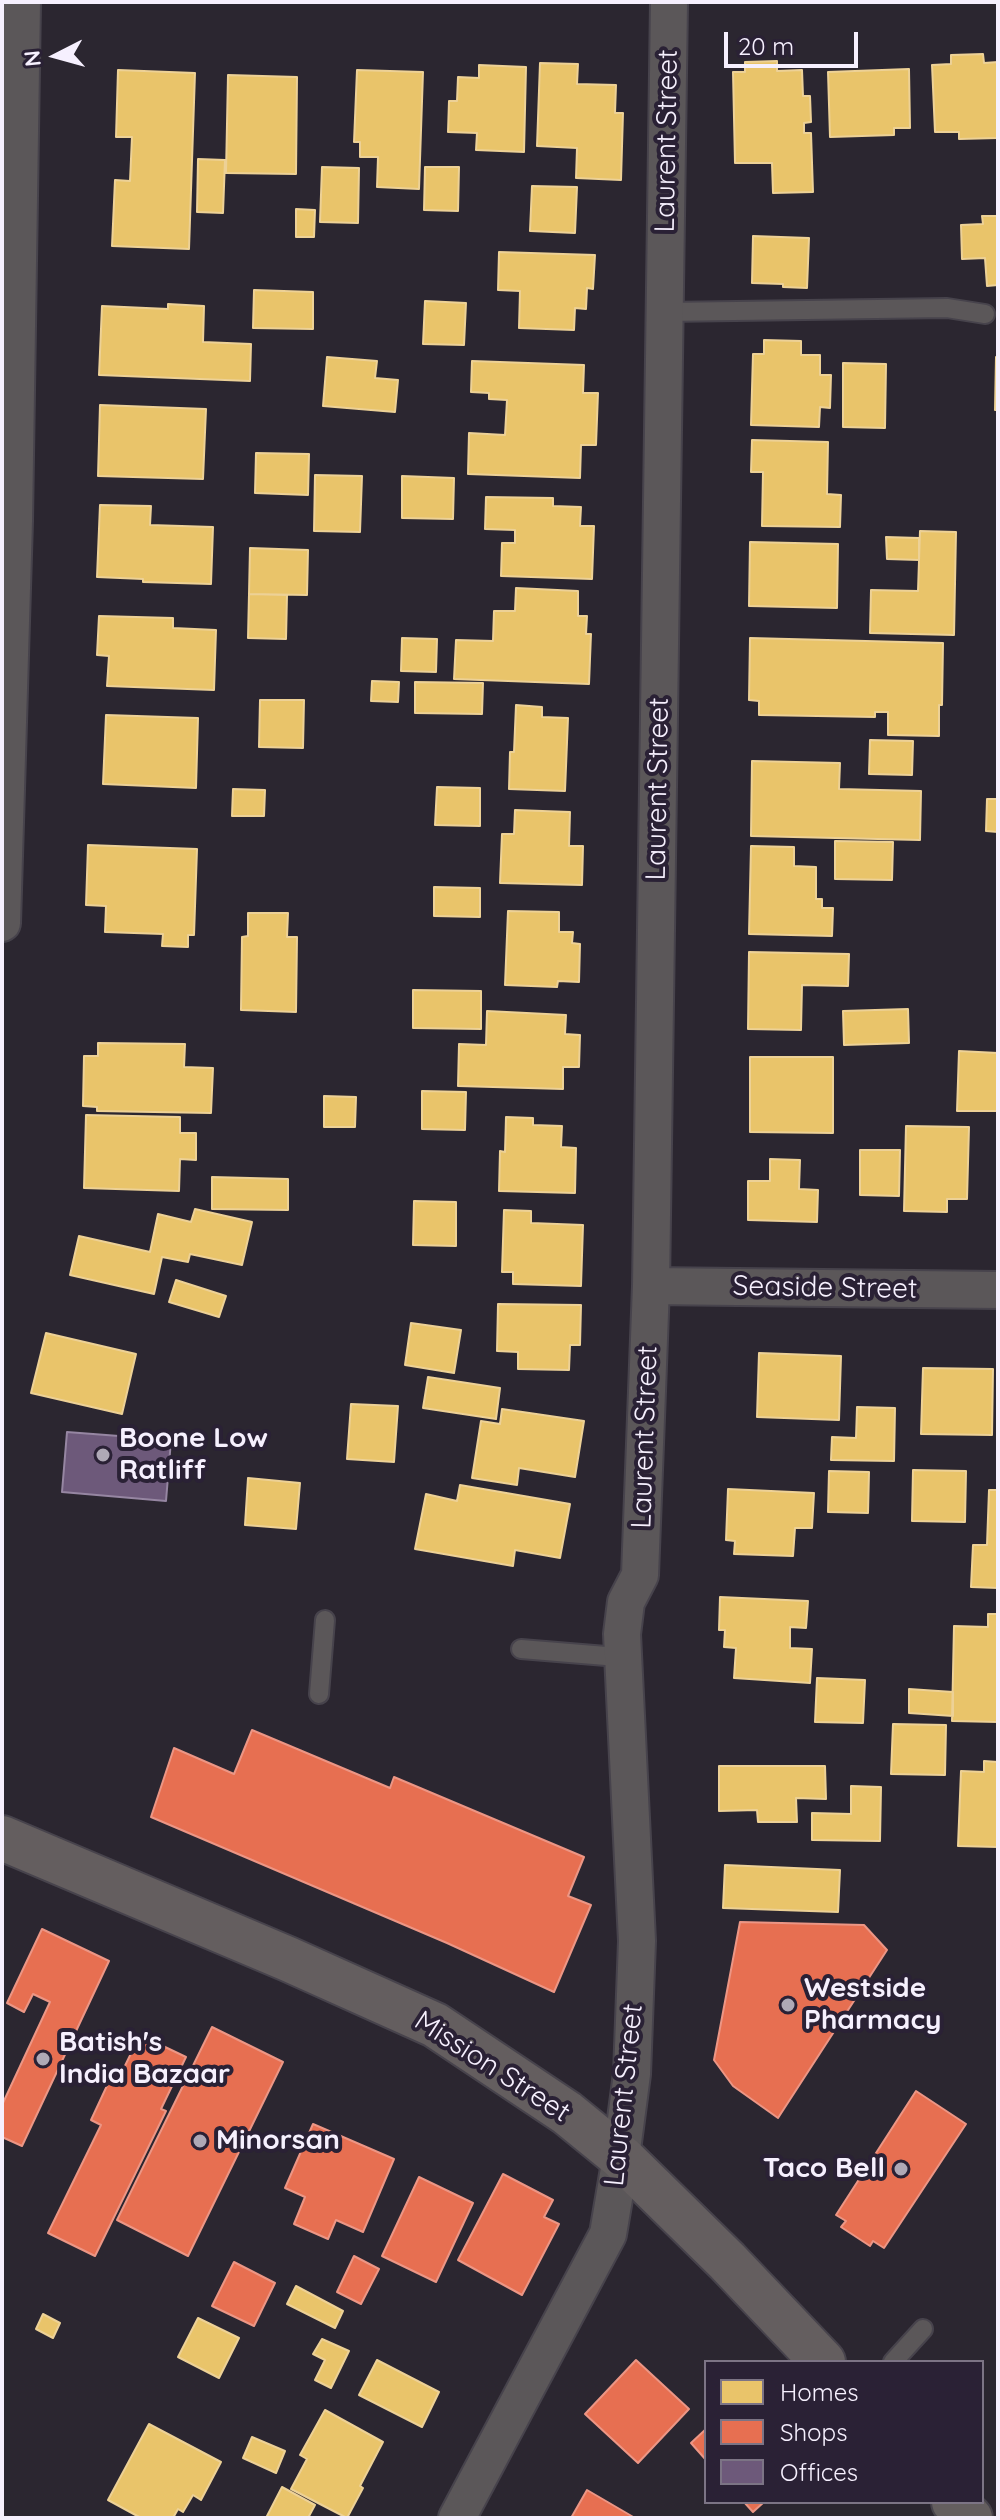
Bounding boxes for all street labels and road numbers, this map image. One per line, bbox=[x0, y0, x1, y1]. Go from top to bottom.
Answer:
street label: Laurent Street bbox=[649, 49, 685, 233]
street label: Laurent Street bbox=[640, 697, 676, 881]
street label: Seaside Street bbox=[732, 1270, 918, 1306]
street label: Laurent Street bbox=[625, 1345, 665, 1529]
street label: Laurent Street bbox=[598, 2002, 650, 2188]
street label: Mission Street bbox=[408, 2004, 576, 2130]

